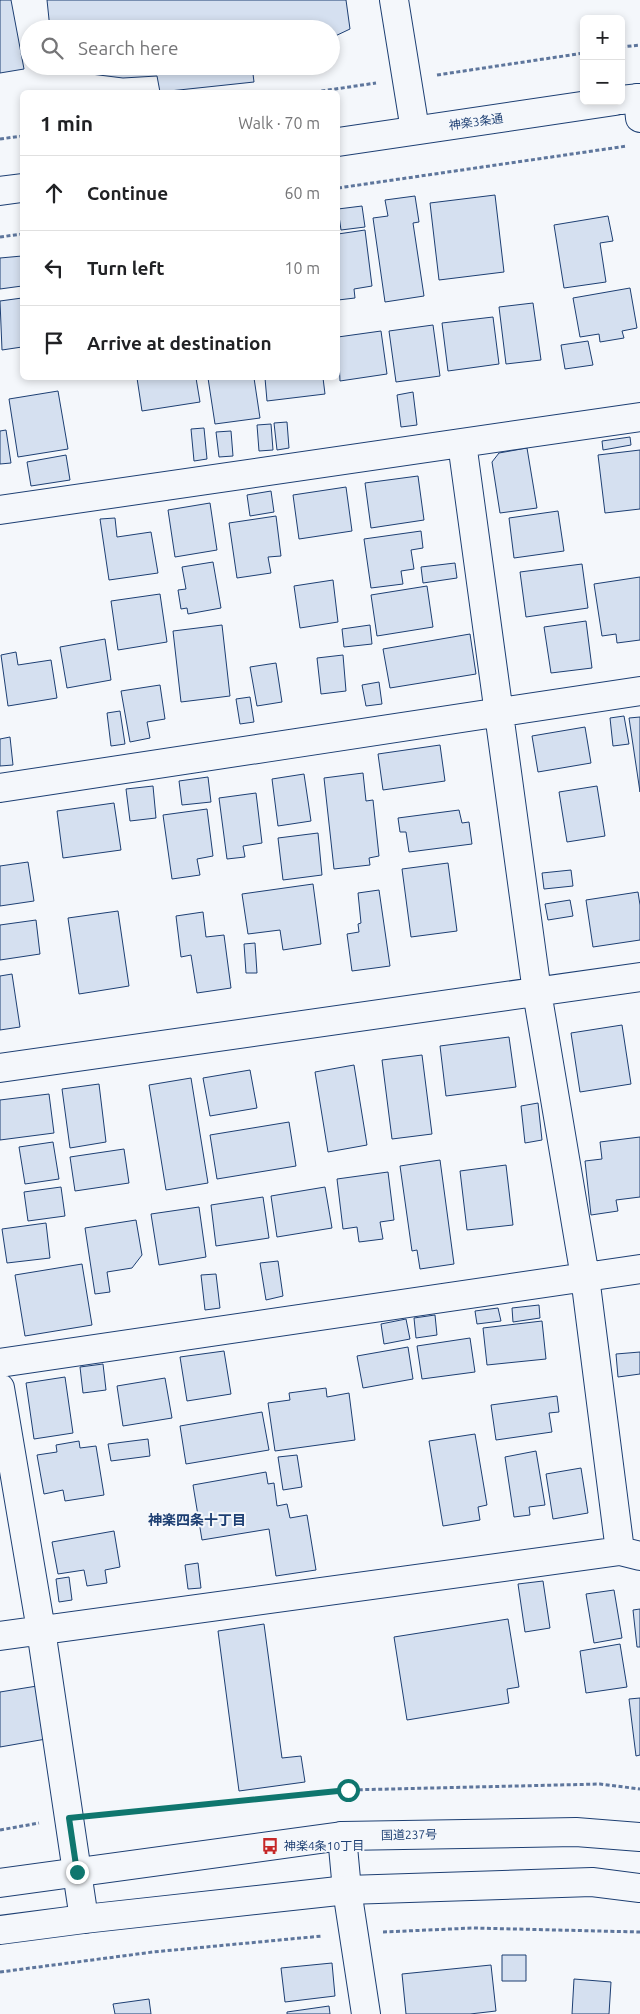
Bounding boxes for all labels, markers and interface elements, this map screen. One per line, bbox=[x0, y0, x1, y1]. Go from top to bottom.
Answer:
map controls bbox=[580, 15, 625, 105]
button: + bbox=[580, 15, 625, 60]
search box bbox=[20, 20, 340, 75]
icon: search bbox=[38, 34, 66, 62]
text: Search here bbox=[78, 37, 178, 59]
button: − bbox=[580, 60, 625, 105]
text: 1 min bbox=[40, 111, 93, 135]
street label: 神楽3条通 bbox=[448, 111, 504, 132]
text: Walk · 70 m bbox=[238, 114, 320, 132]
icon: ahead bbox=[40, 179, 68, 207]
text: Continue bbox=[87, 182, 168, 204]
text: 60 m bbox=[284, 184, 320, 202]
icon: left bbox=[40, 254, 68, 282]
text: Turn left bbox=[87, 257, 165, 279]
text: 10 m bbox=[284, 259, 320, 277]
icon: arrive bbox=[40, 329, 68, 357]
text: Arrive at destination bbox=[87, 332, 272, 354]
district label: 神楽四条十丁目 bbox=[148, 1512, 246, 1528]
route start bbox=[337, 1779, 360, 1802]
street label: 国道237号 bbox=[381, 1828, 437, 1841]
bus stop icon: 神楽4条10丁目 bbox=[260, 1836, 280, 1856]
place label: 神楽4条10丁目 bbox=[284, 1839, 364, 1852]
route end bbox=[66, 1861, 89, 1884]

